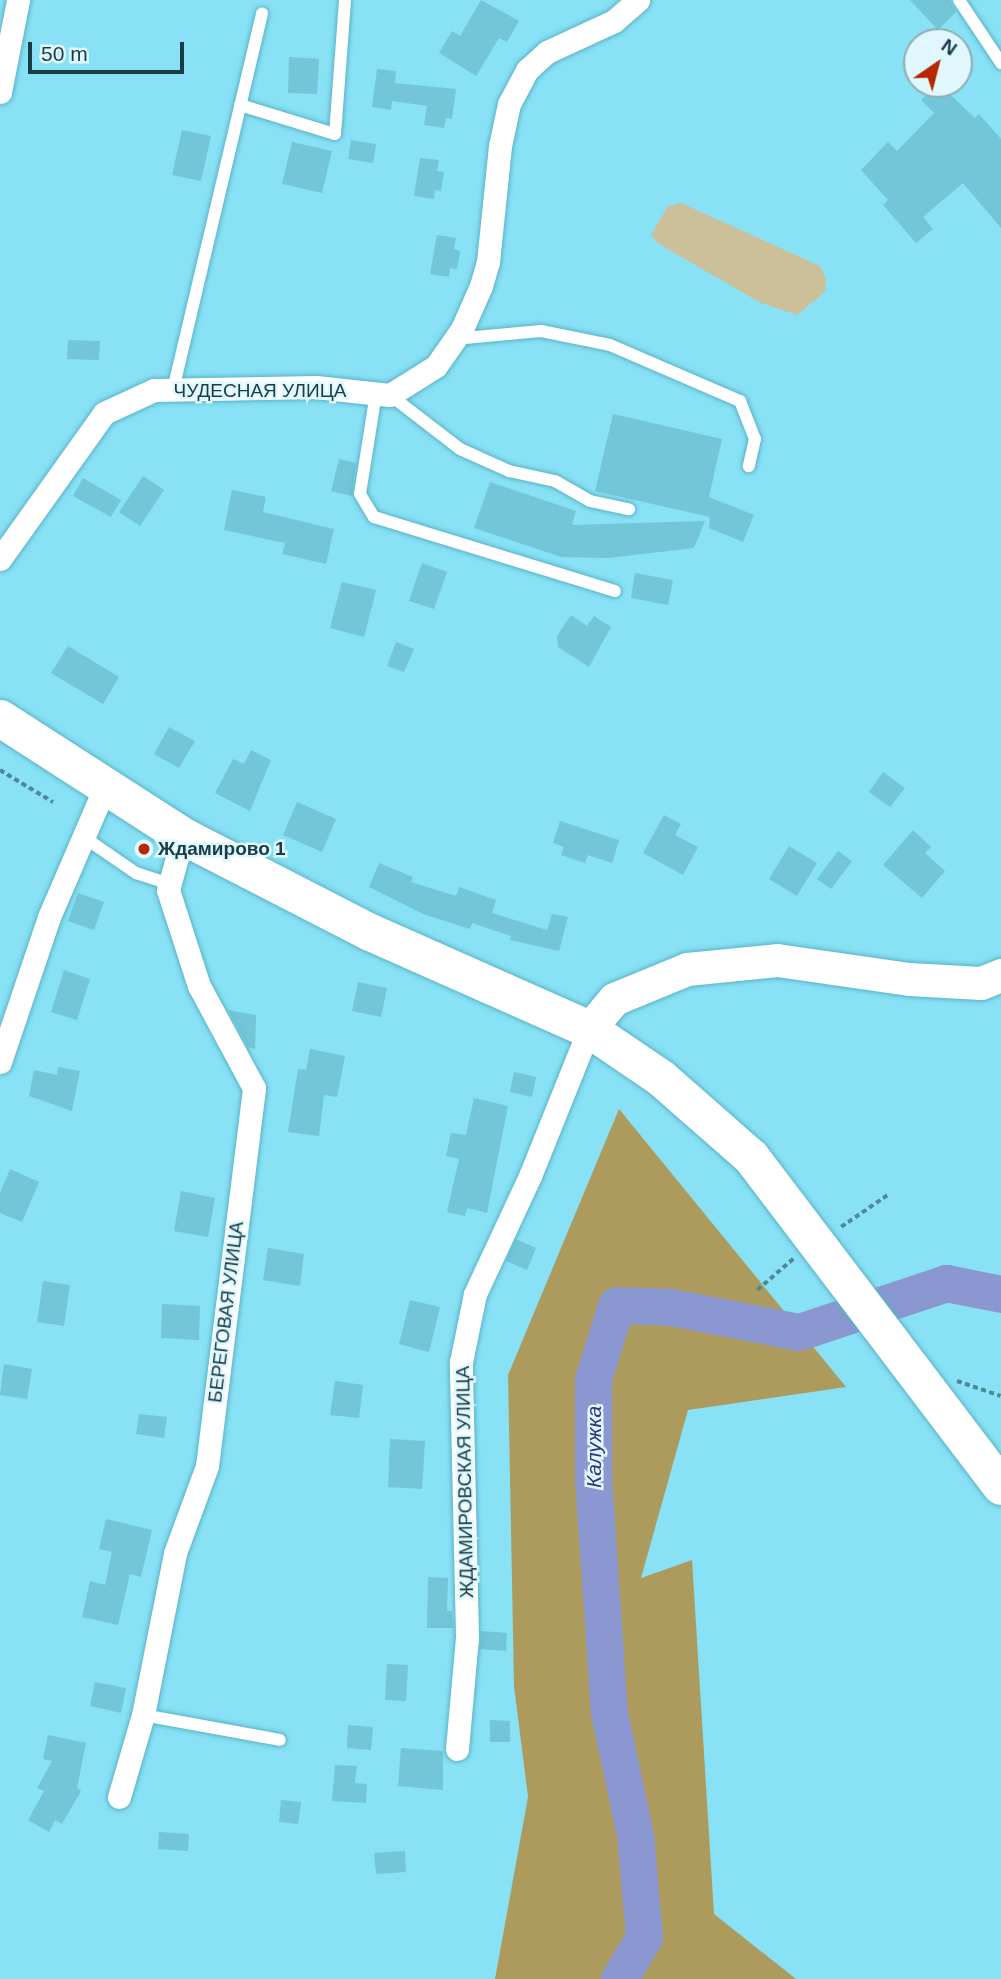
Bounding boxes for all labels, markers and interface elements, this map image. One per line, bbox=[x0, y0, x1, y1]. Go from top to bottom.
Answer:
scale bar bbox=[32, 28, 187, 72]
north arrow bbox=[903, 28, 973, 98]
text: N bbox=[938, 34, 961, 60]
text: 50 m bbox=[41, 42, 88, 65]
street label: ЧУДЕСНАЯ УЛИЦА bbox=[174, 380, 346, 402]
place label: Ждамирово 1 bbox=[158, 838, 286, 860]
marker: Ждамирово 1 bbox=[136, 841, 152, 857]
street label: БЕРЕГОВАЯ УЛИЦА bbox=[204, 1220, 248, 1404]
street label: ЖДАМИРОВСКАЯ УЛИЦА bbox=[452, 1366, 478, 1598]
water label: Калужка bbox=[581, 1406, 607, 1488]

